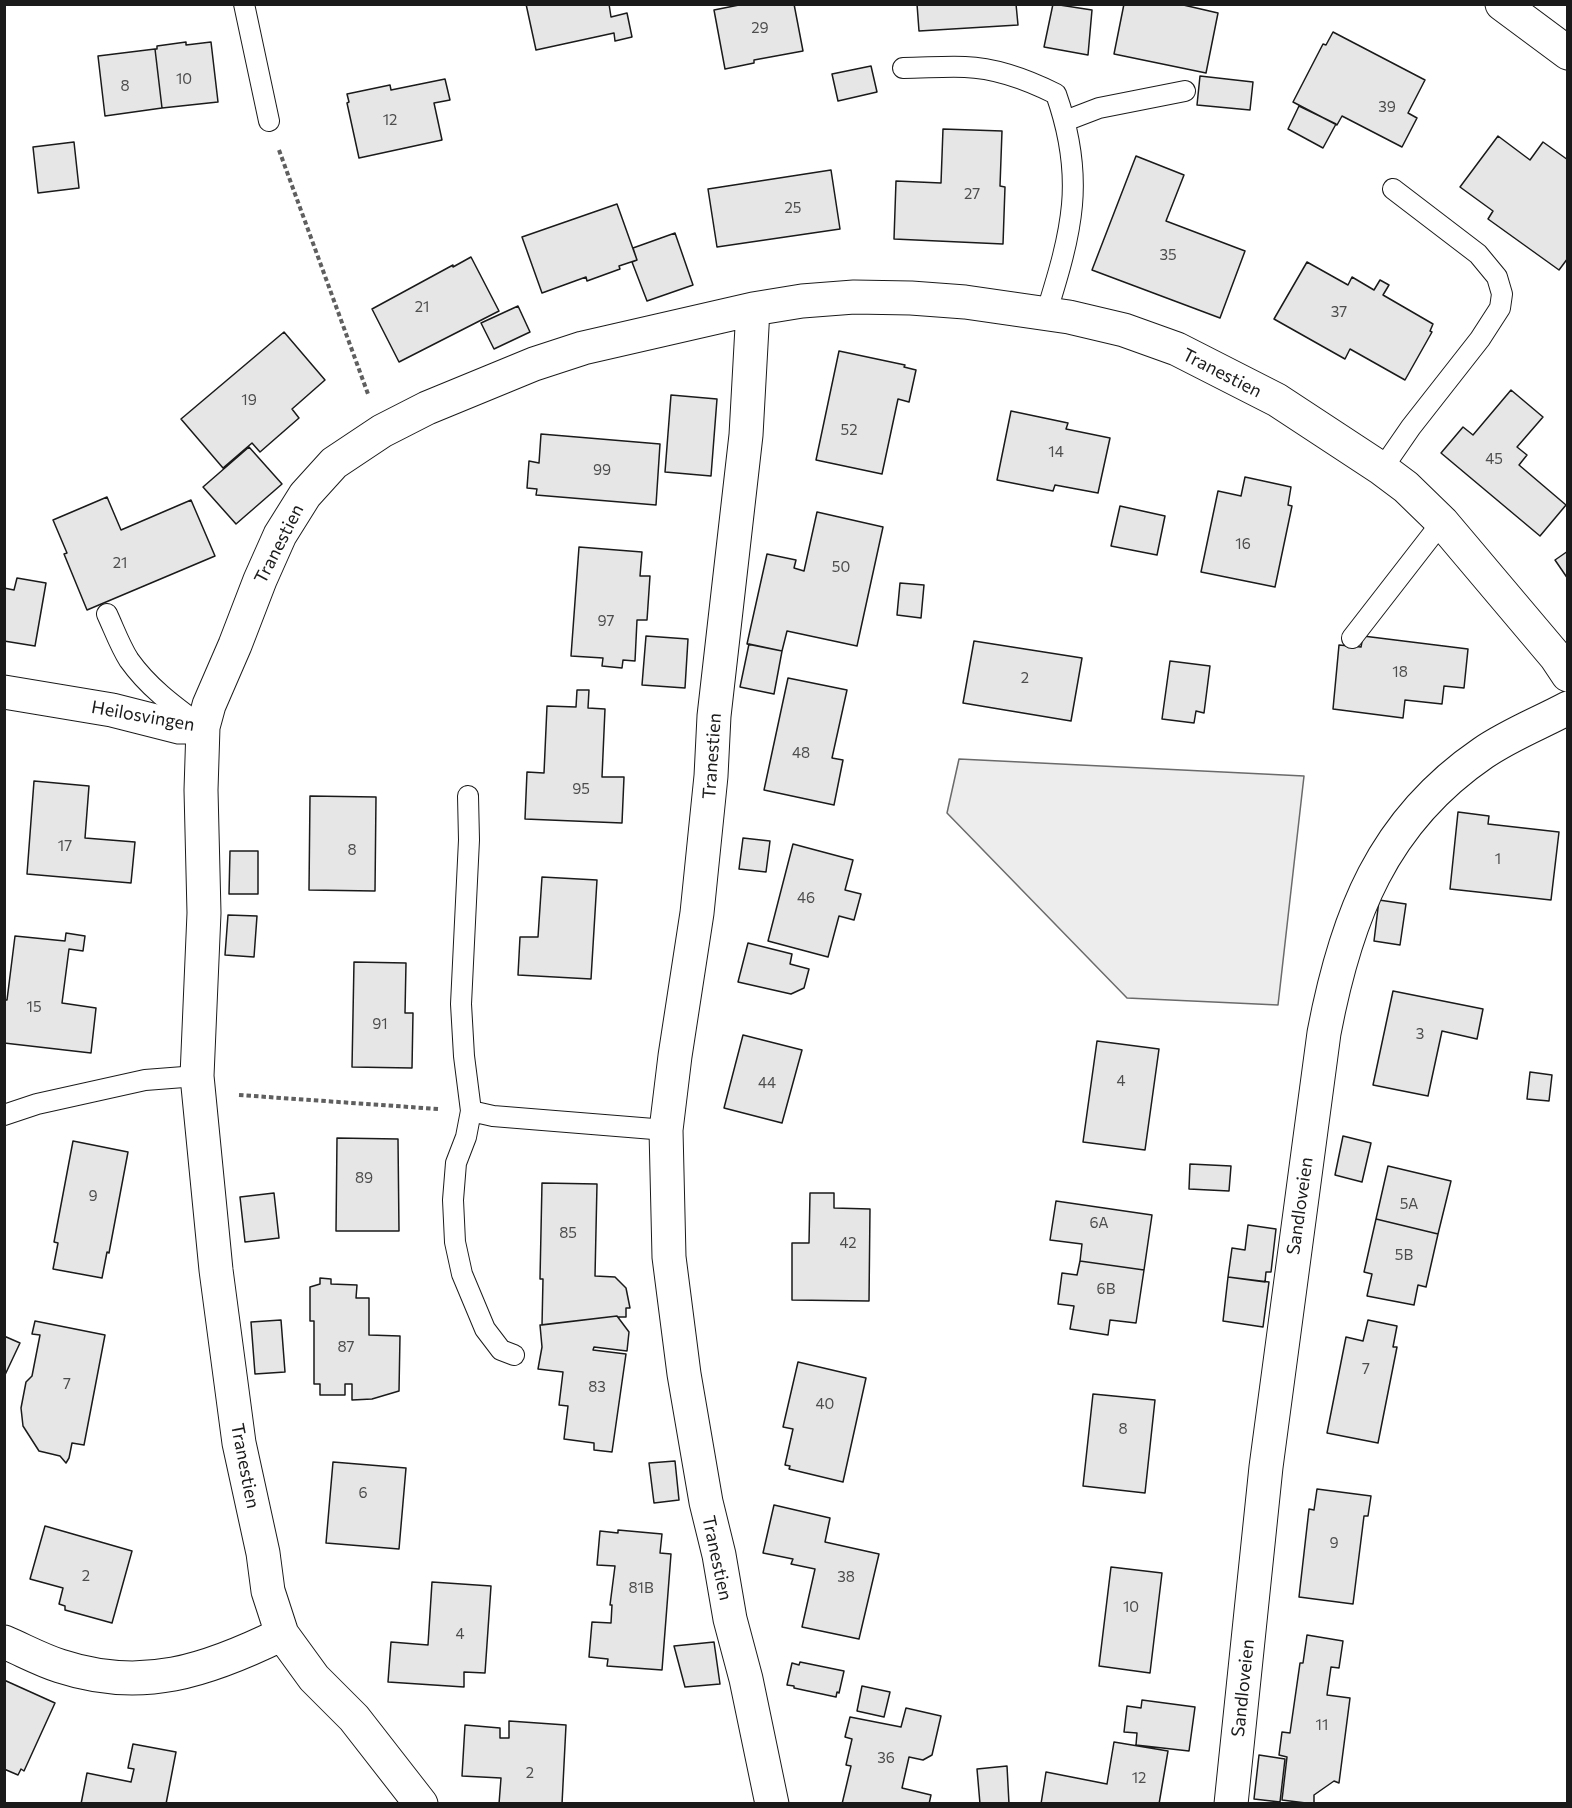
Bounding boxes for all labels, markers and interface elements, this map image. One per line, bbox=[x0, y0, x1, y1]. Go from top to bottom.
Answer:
house number: 29 bbox=[751, 19, 769, 37]
house number: 10 bbox=[176, 70, 192, 88]
house number: 8 bbox=[120, 77, 130, 95]
house number: 39 bbox=[1378, 98, 1396, 116]
house number: 12 bbox=[383, 111, 397, 129]
house number: 27 bbox=[964, 185, 980, 203]
house number: 25 bbox=[785, 199, 801, 217]
house number: 35 bbox=[1159, 246, 1177, 264]
house number: 21 bbox=[415, 298, 429, 316]
house number: 37 bbox=[1331, 303, 1347, 321]
street label: Tranestien bbox=[1179, 344, 1265, 402]
house number: 19 bbox=[241, 391, 257, 409]
house number: 52 bbox=[841, 421, 857, 439]
house number: 14 bbox=[1048, 443, 1064, 461]
house number: 45 bbox=[1485, 450, 1503, 468]
house number: 99 bbox=[593, 461, 611, 479]
street label: Tranestien bbox=[250, 501, 308, 587]
house number: 16 bbox=[1235, 535, 1251, 553]
house number: 21 bbox=[113, 554, 127, 572]
house number: 50 bbox=[832, 558, 850, 576]
house number: 97 bbox=[598, 612, 614, 630]
house number: 18 bbox=[1392, 663, 1408, 681]
house number: 2 bbox=[1021, 669, 1029, 687]
street label: Heilosvingen bbox=[90, 696, 196, 736]
street label: Tranestien bbox=[698, 712, 726, 800]
house number: 48 bbox=[792, 744, 810, 762]
house number: 95 bbox=[572, 780, 590, 798]
house number: 17 bbox=[58, 837, 72, 855]
house number: 8 bbox=[347, 841, 357, 859]
house number: 1 bbox=[1495, 850, 1501, 868]
house number: 46 bbox=[797, 889, 815, 907]
house number: 15 bbox=[26, 998, 42, 1016]
house number: 91 bbox=[372, 1015, 388, 1033]
house number: 3 bbox=[1416, 1025, 1424, 1043]
house number: 4 bbox=[1117, 1072, 1125, 1090]
house number: 44 bbox=[758, 1074, 776, 1092]
street label: Sandloveien bbox=[1282, 1156, 1318, 1256]
house number: 89 bbox=[355, 1169, 373, 1187]
house number: 9 bbox=[88, 1187, 98, 1205]
house number: 5A bbox=[1400, 1195, 1418, 1213]
house number: 6A bbox=[1089, 1214, 1109, 1232]
house number: 85 bbox=[559, 1224, 577, 1242]
house number: 42 bbox=[839, 1234, 857, 1252]
house number: 5B bbox=[1395, 1246, 1413, 1264]
house number: 6B bbox=[1097, 1280, 1115, 1298]
house number: 87 bbox=[338, 1338, 354, 1356]
house number: 7 bbox=[1362, 1360, 1370, 1378]
house number: 7 bbox=[63, 1375, 71, 1393]
house number: 83 bbox=[588, 1378, 606, 1396]
house number: 40 bbox=[816, 1395, 834, 1413]
house number: 8 bbox=[1118, 1420, 1128, 1438]
street label: Tranestien bbox=[226, 1422, 264, 1510]
house number: 6 bbox=[358, 1484, 368, 1502]
street label: Tranestien bbox=[697, 1514, 737, 1602]
house number: 9 bbox=[1329, 1534, 1339, 1552]
house number: 2 bbox=[82, 1567, 90, 1585]
house number: 38 bbox=[837, 1568, 855, 1586]
house number: 81B bbox=[628, 1579, 654, 1597]
house number: 10 bbox=[1123, 1598, 1139, 1616]
house number: 4 bbox=[456, 1625, 464, 1643]
street label: Sandloveien bbox=[1227, 1638, 1259, 1738]
house number: 11 bbox=[1316, 1716, 1328, 1734]
house number: 36 bbox=[877, 1749, 895, 1767]
house number: 2 bbox=[526, 1764, 534, 1782]
house number: 12 bbox=[1132, 1769, 1146, 1787]

